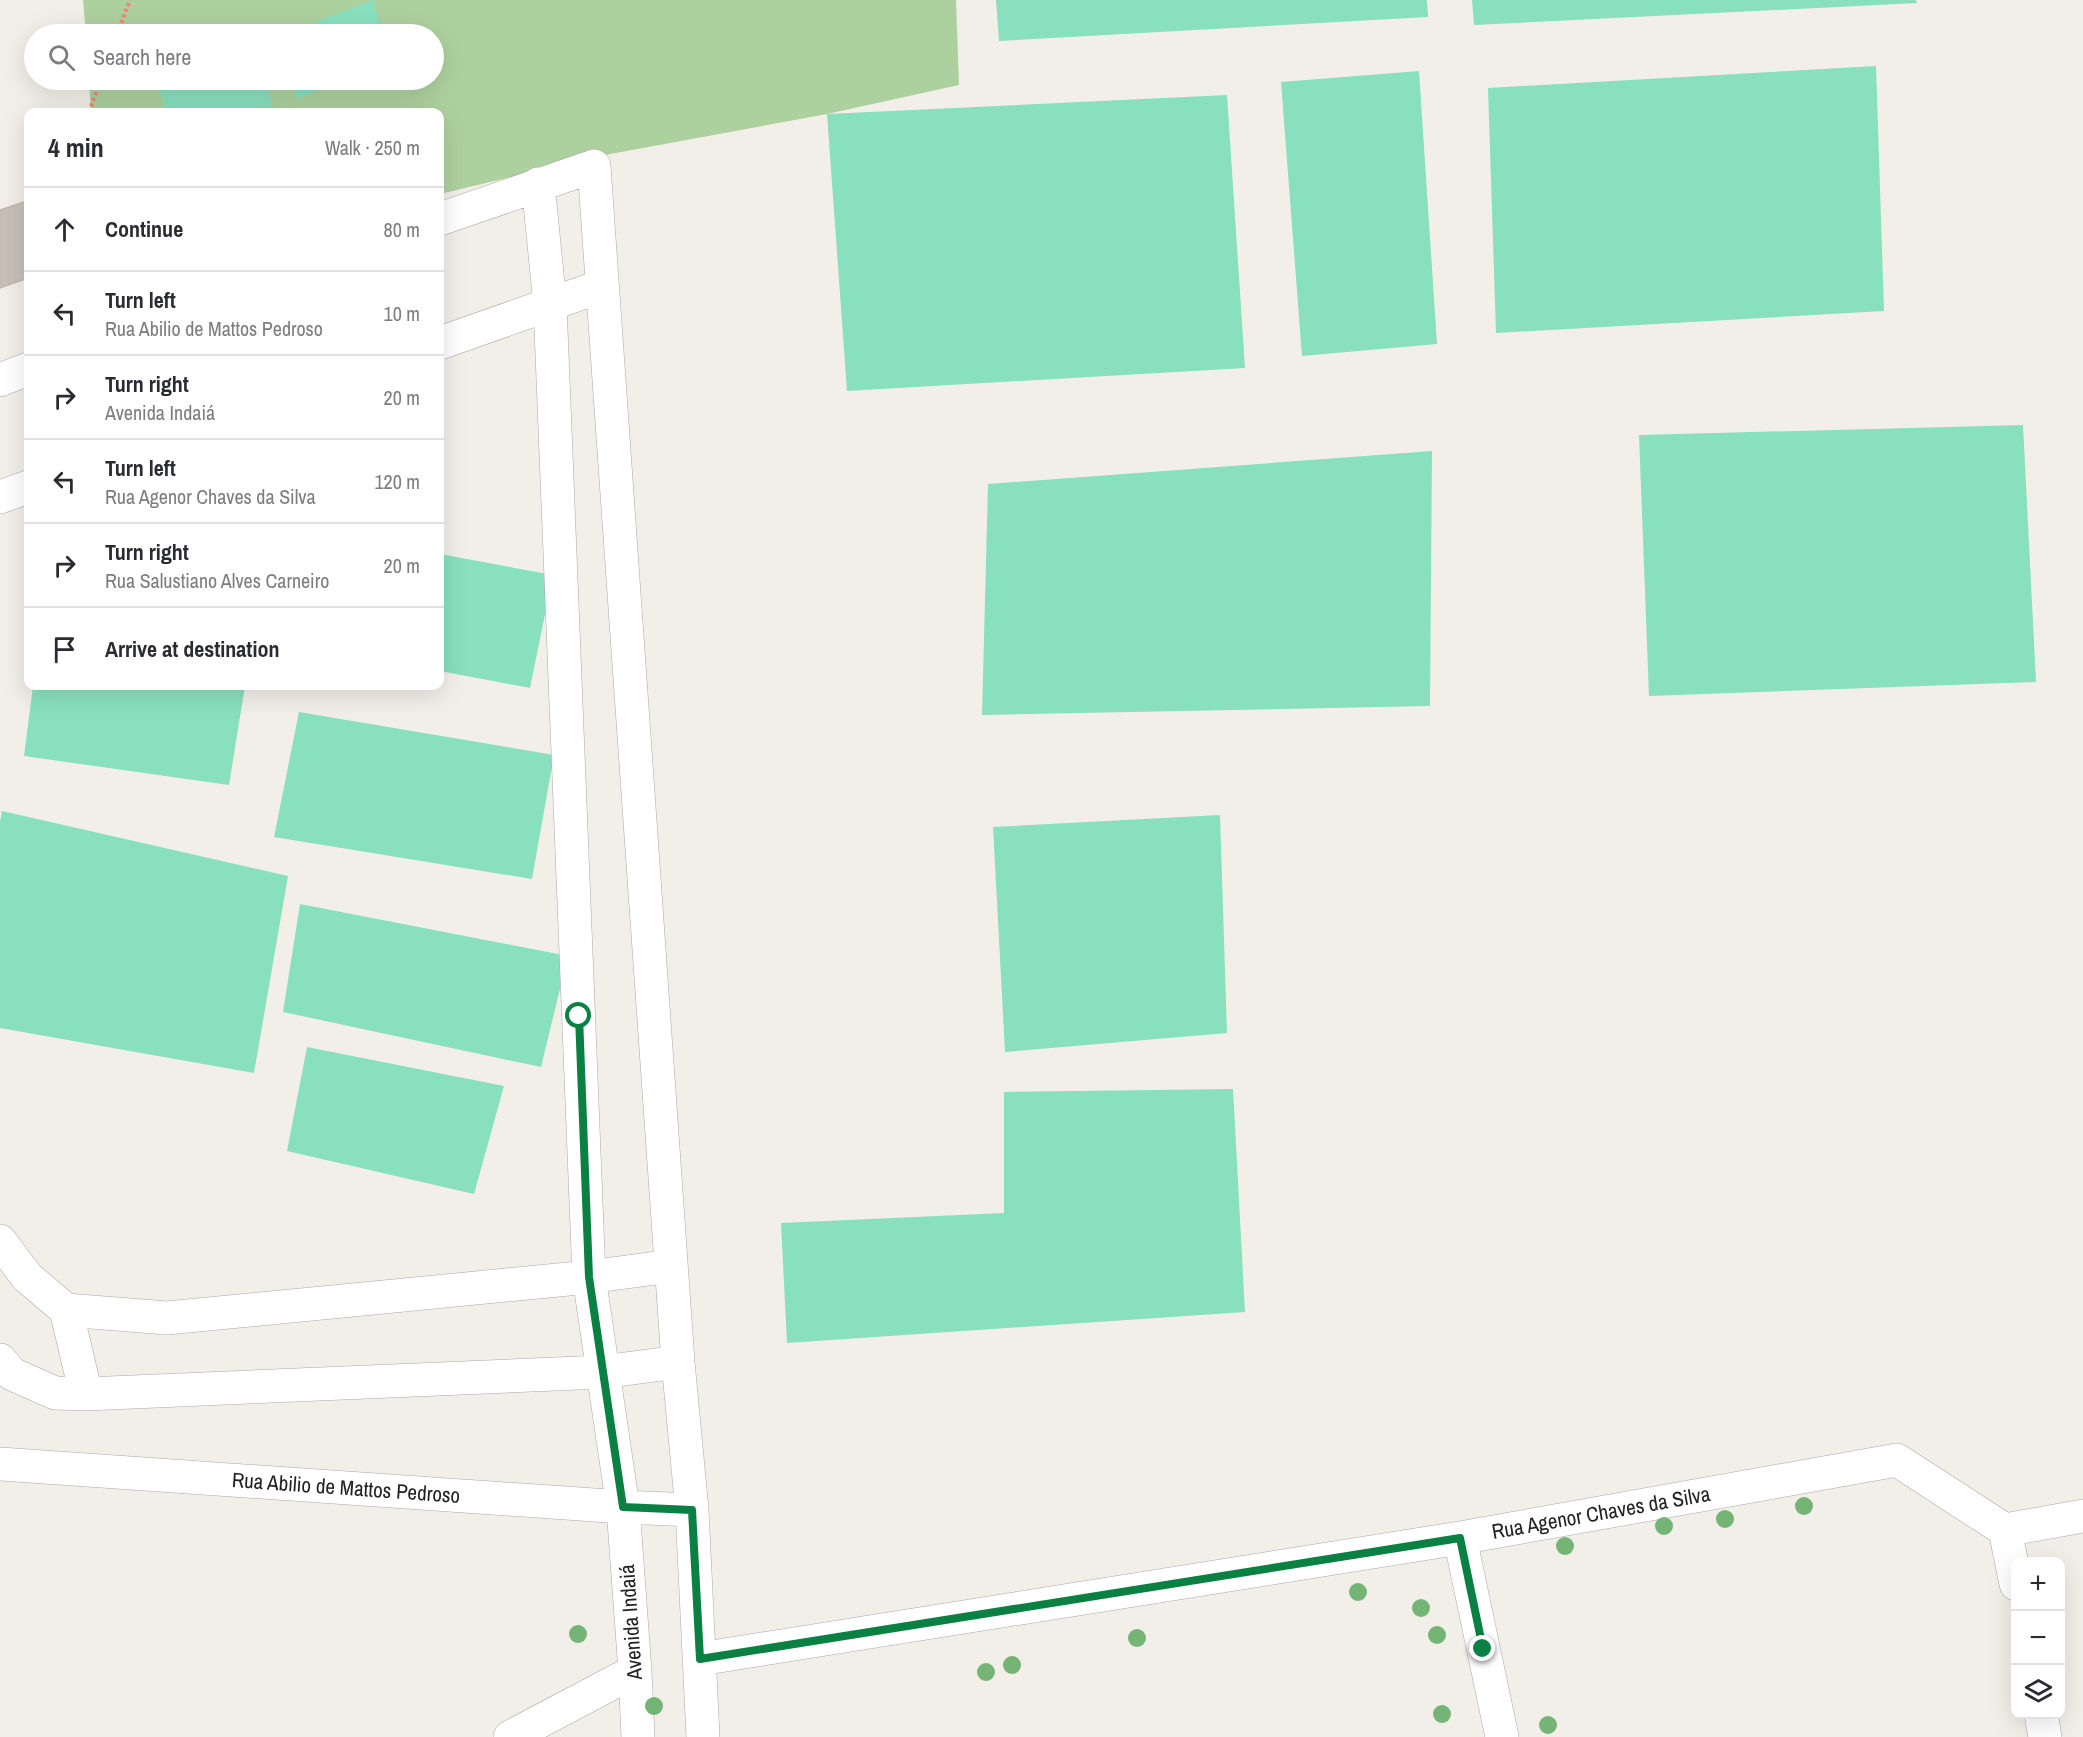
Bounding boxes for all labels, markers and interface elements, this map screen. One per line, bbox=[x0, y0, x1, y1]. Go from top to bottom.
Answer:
search box bbox=[24, 24, 444, 90]
icon: search bbox=[45, 41, 78, 74]
text: Search here bbox=[93, 42, 191, 72]
text: 4 min bbox=[48, 130, 104, 165]
text: Walk · 250 m bbox=[325, 134, 420, 161]
icon: ahead bbox=[48, 213, 81, 246]
text: Continue bbox=[105, 214, 183, 244]
text: 80 m bbox=[384, 216, 420, 243]
text: Turn left bbox=[105, 285, 176, 315]
icon: left bbox=[48, 297, 81, 330]
text: 10 m bbox=[384, 300, 420, 327]
text: Rua Abilio de Mattos Pedroso bbox=[105, 315, 323, 342]
text: Turn right bbox=[105, 369, 189, 399]
icon: right bbox=[48, 381, 81, 414]
text: 20 m bbox=[384, 384, 420, 411]
text: Avenida Indaiá bbox=[105, 399, 215, 426]
text: Turn left bbox=[105, 453, 176, 483]
icon: left bbox=[48, 465, 81, 498]
text: 120 m bbox=[374, 468, 420, 495]
text: Rua Agenor Chaves da Silva bbox=[105, 483, 316, 510]
text: Turn right bbox=[105, 537, 189, 567]
icon: right bbox=[48, 549, 81, 582]
text: 20 m bbox=[384, 552, 420, 579]
text: Rua Salustiano Alves Carneiro bbox=[105, 567, 329, 594]
icon: arrive bbox=[48, 633, 81, 666]
text: Arrive at destination bbox=[105, 634, 279, 664]
route start bbox=[565, 1002, 591, 1028]
street label: Rua Abilio de Mattos Pedroso bbox=[231, 1465, 461, 1510]
street label: Rua Agenor Chaves da Silva bbox=[1490, 1479, 1713, 1546]
map controls bbox=[2011, 1557, 2065, 1719]
button: + bbox=[2011, 1557, 2065, 1611]
street label: Avenida Indaiá bbox=[612, 1563, 649, 1682]
button: − bbox=[2011, 1611, 2065, 1665]
route end bbox=[1469, 1635, 1495, 1661]
button: layers bbox=[2011, 1665, 2065, 1719]

